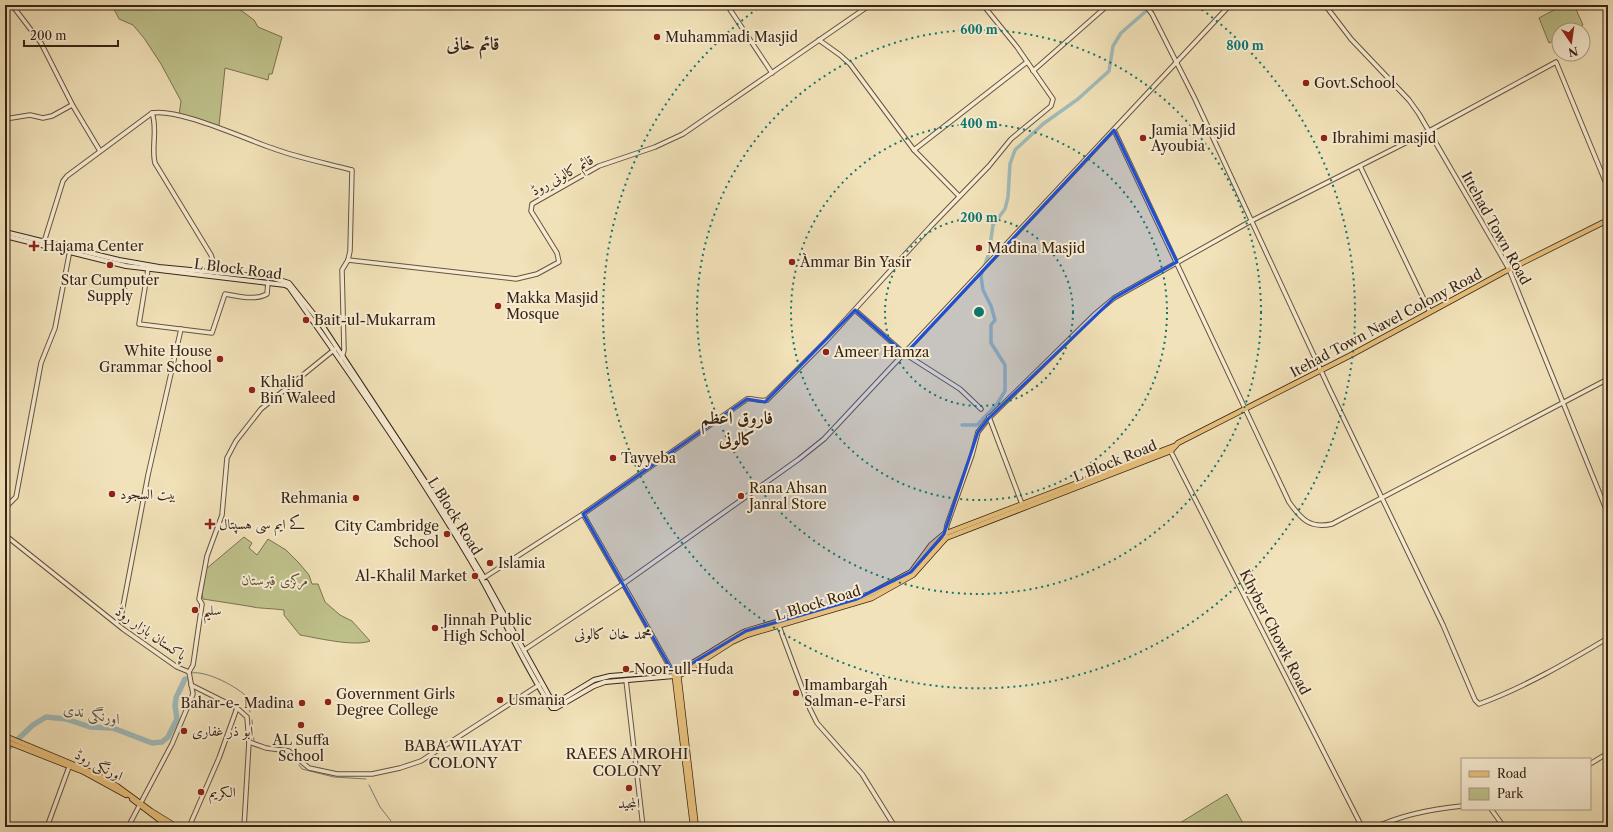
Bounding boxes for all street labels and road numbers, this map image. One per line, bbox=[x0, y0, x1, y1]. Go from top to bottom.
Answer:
street label: قائم کالونی روڈ bbox=[527, 150, 598, 203]
street label: Ittehad Town Road bbox=[1457, 168, 1535, 288]
street label: L Block Road bbox=[193, 255, 283, 283]
street label: Itehad Town Navel Colony Road bbox=[1287, 264, 1485, 381]
street label: L Block Road bbox=[1071, 436, 1160, 486]
street label: L Block Road bbox=[424, 474, 486, 559]
street label: Khyber Chowk Road bbox=[1236, 566, 1315, 698]
street label: L Block Road bbox=[773, 581, 863, 625]
street label: پاکستان بازار روڈ bbox=[111, 602, 191, 666]
street label: اورنگی روڈ bbox=[72, 745, 126, 786]

